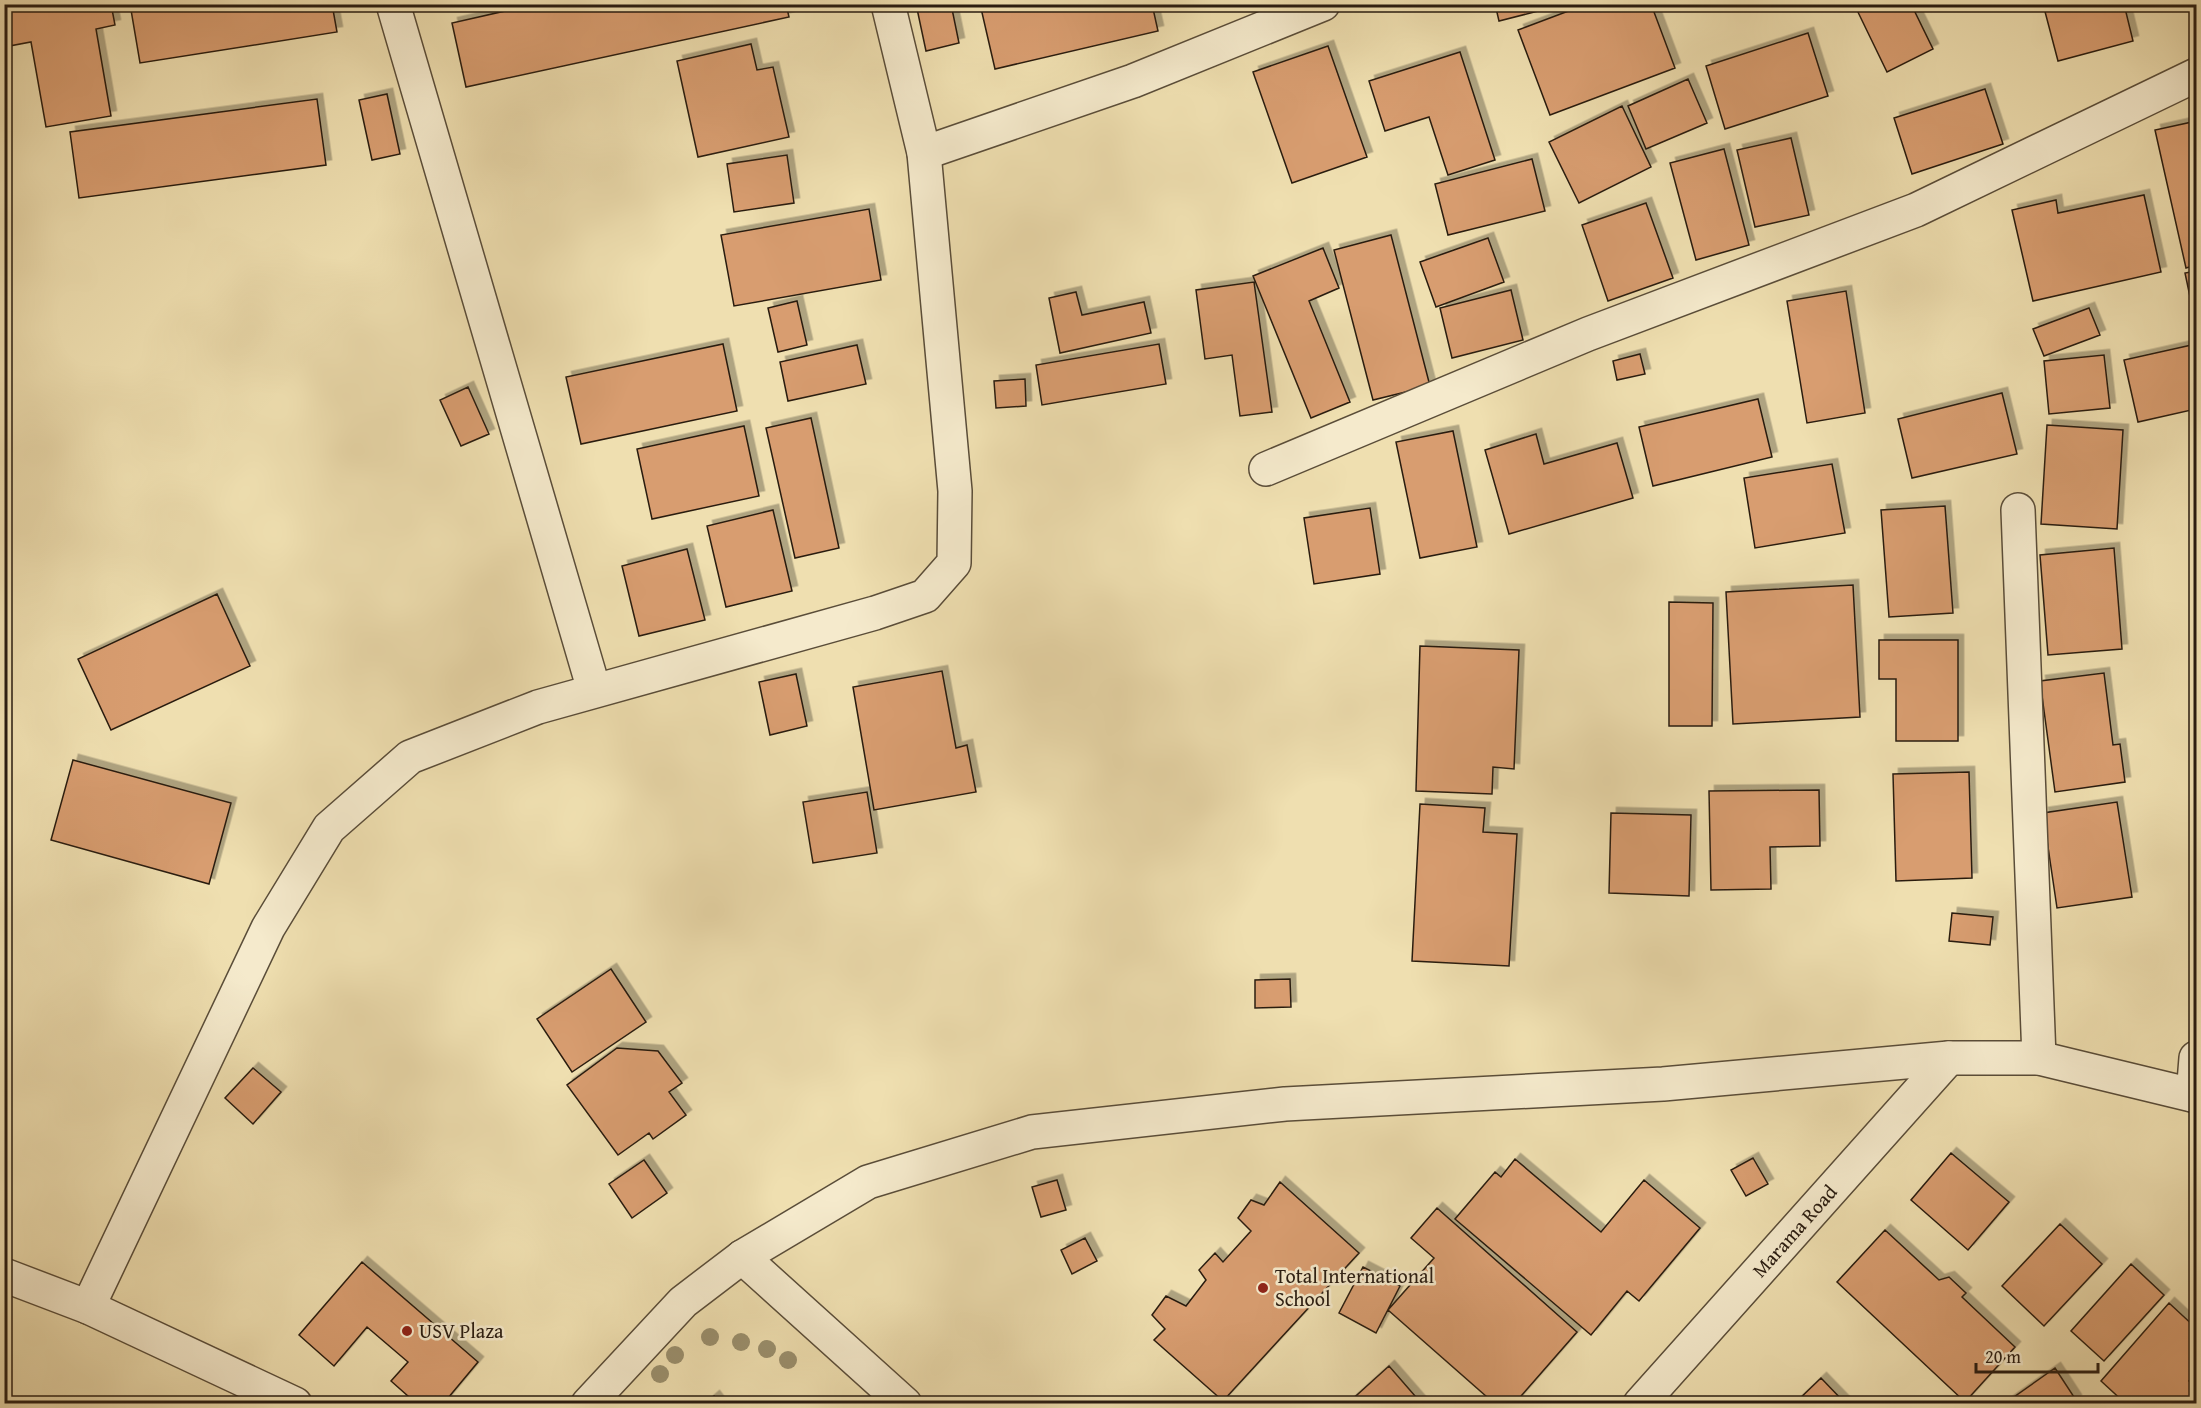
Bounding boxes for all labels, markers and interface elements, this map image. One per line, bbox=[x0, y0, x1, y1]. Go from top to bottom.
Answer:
street label: Marama Road bbox=[1745, 1178, 1844, 1283]
place label: Total International School bbox=[1275, 1261, 1434, 1313]
marker: Total International School bbox=[1256, 1281, 1270, 1295]
place label: USV Plaza bbox=[419, 1316, 504, 1345]
marker: USV Plaza bbox=[400, 1324, 414, 1338]
scale bar bbox=[1976, 1336, 2098, 1374]
text: 20 m bbox=[1985, 1343, 2021, 1370]

